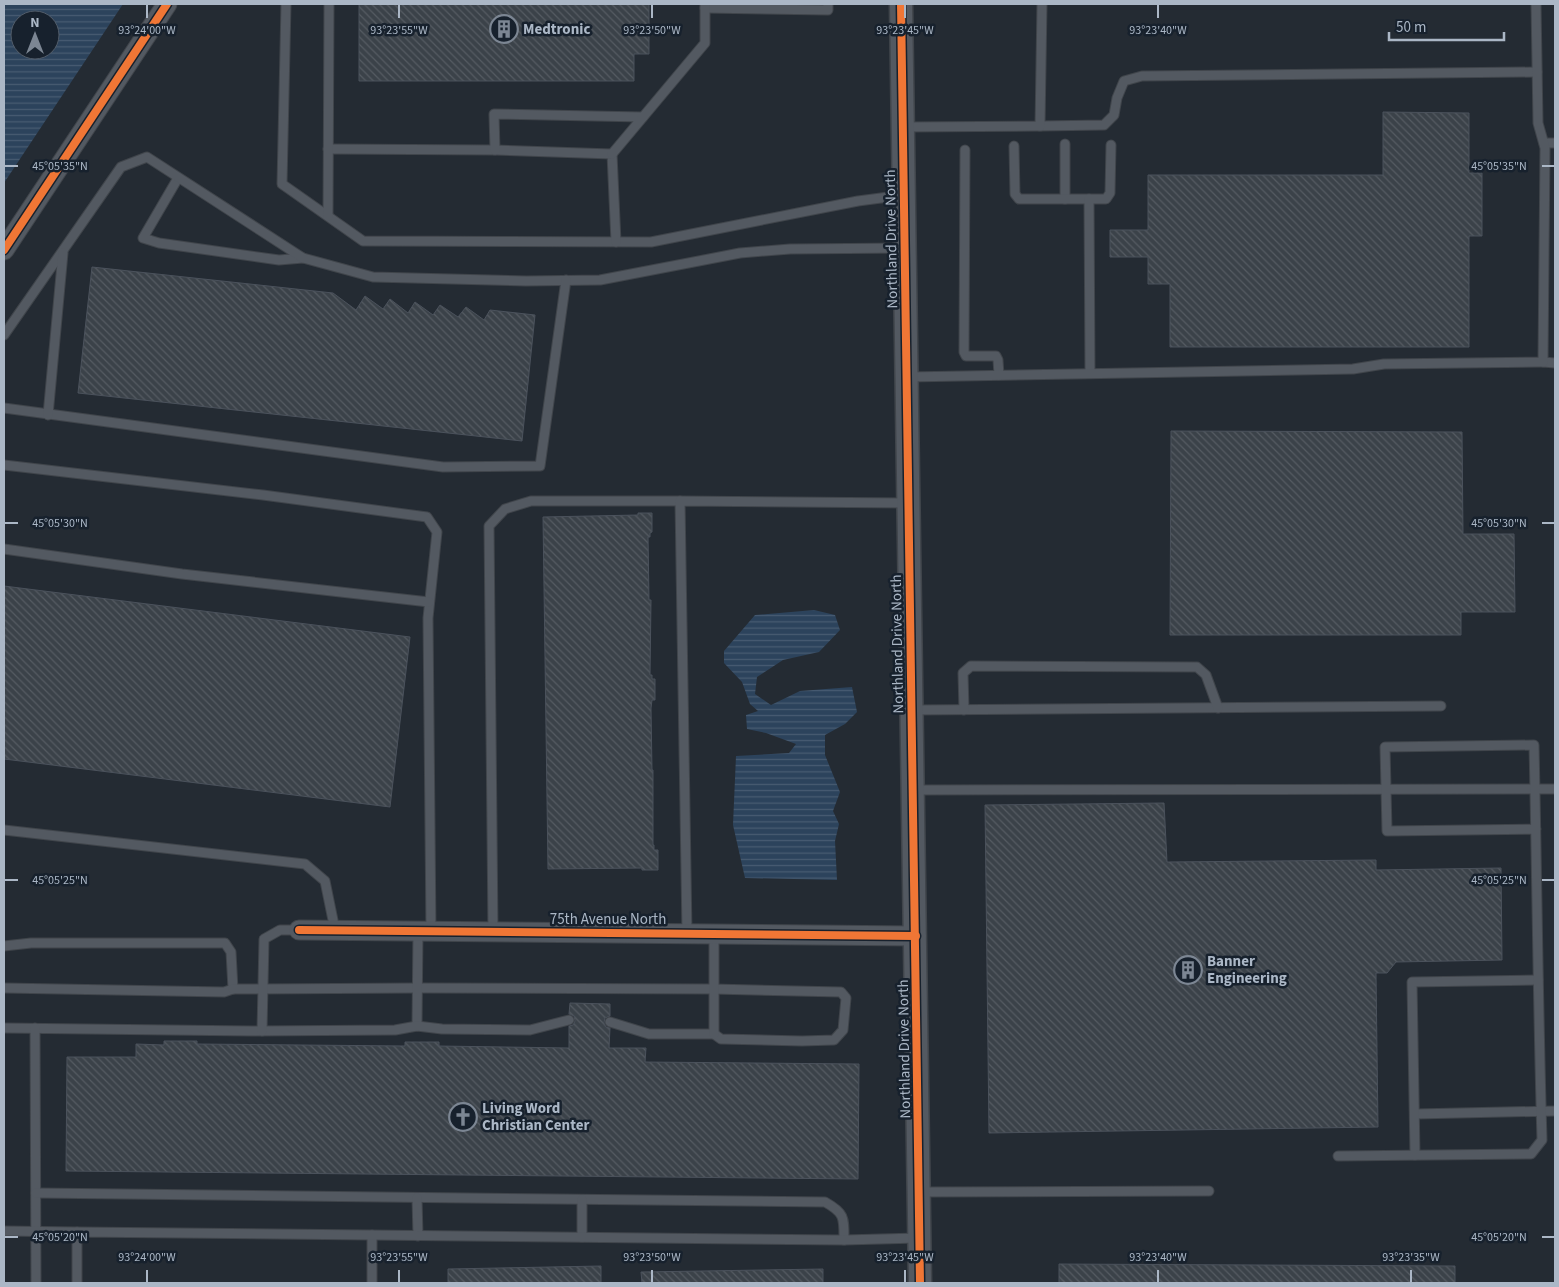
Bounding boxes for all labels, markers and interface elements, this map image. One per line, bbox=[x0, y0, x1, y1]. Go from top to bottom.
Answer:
north arrow bbox=[10, 10, 60, 60]
scale bar bbox=[1389, 10, 1504, 42]
text: N bbox=[30, 13, 40, 33]
building icon: Medtronic bbox=[489, 14, 519, 44]
text: 50 m bbox=[1396, 17, 1426, 38]
place label: Medtronic bbox=[523, 19, 590, 40]
text: 93°24'00"W bbox=[118, 22, 176, 39]
text: 93°23'55"W bbox=[370, 22, 428, 39]
text: 93°23'50"W bbox=[623, 22, 681, 39]
text: 93°23'45"W bbox=[876, 22, 934, 39]
text: 93°23'40"W bbox=[1129, 22, 1187, 39]
text: 45°05'35"N bbox=[32, 158, 88, 175]
text: 45°05'35"N bbox=[1471, 158, 1527, 175]
street label: Northland Drive North bbox=[880, 169, 903, 309]
text: 45°05'30"N bbox=[32, 515, 88, 532]
text: 45°05'30"N bbox=[1471, 515, 1527, 532]
street label: Northland Drive North bbox=[886, 574, 909, 714]
text: 45°05'25"N bbox=[32, 872, 88, 889]
text: 45°05'25"N bbox=[1471, 872, 1527, 889]
street label: 75th Avenue North bbox=[550, 909, 666, 930]
place label: Banner Engineering bbox=[1207, 951, 1287, 989]
building icon: Banner Engineering bbox=[1173, 955, 1203, 985]
street label: Northland Drive North bbox=[893, 979, 916, 1119]
place label: Living Word Christian Center bbox=[482, 1098, 589, 1136]
church icon: Living Word Christian Center bbox=[448, 1102, 478, 1132]
text: 45°05'20"N bbox=[32, 1229, 88, 1246]
text: 45°05'20"N bbox=[1471, 1229, 1527, 1246]
text: 93°24'00"W bbox=[118, 1249, 176, 1266]
text: 93°23'55"W bbox=[370, 1249, 428, 1266]
text: 93°23'50"W bbox=[623, 1249, 681, 1266]
text: 93°23'45"W bbox=[876, 1249, 934, 1266]
text: 93°23'40"W bbox=[1129, 1249, 1187, 1266]
text: 93°23'35"W bbox=[1382, 1249, 1440, 1266]

